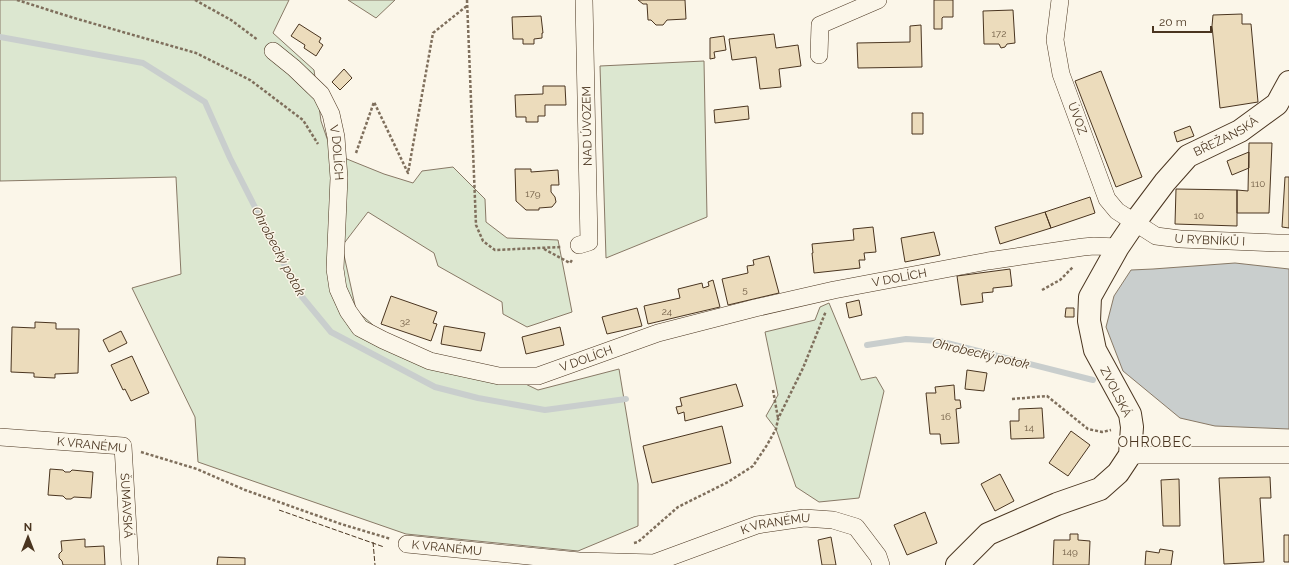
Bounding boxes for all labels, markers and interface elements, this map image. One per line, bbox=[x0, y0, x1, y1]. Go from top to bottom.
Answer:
scale bar bbox=[1153, 8, 1211, 34]
text: 20 m bbox=[1159, 15, 1187, 29]
house number: 172 bbox=[992, 28, 1006, 39]
street label: NAD ÚVOZEM bbox=[579, 86, 595, 166]
street label: ÚVOZ bbox=[1065, 100, 1090, 137]
street label: BŘEŽANSKÁ bbox=[1191, 113, 1261, 159]
street label: V DOLÍCH bbox=[327, 124, 346, 181]
house number: 110 bbox=[1251, 178, 1265, 189]
house number: 179 bbox=[525, 188, 541, 199]
water label: Ohrobecký potok bbox=[249, 204, 309, 299]
house number: 10 bbox=[1194, 210, 1204, 221]
street label: U RYBNÍKŮ I bbox=[1174, 231, 1245, 249]
street label: V DOLÍCH bbox=[871, 266, 928, 290]
house number: 5 bbox=[742, 284, 748, 295]
house number: 24 bbox=[662, 306, 673, 317]
house number: 32 bbox=[400, 316, 410, 327]
water label: Ohrobecký potok bbox=[931, 335, 1031, 372]
street label: V DOLÍCH bbox=[558, 343, 615, 375]
street label: ZVOLSKÁ bbox=[1097, 365, 1135, 419]
house number: 16 bbox=[941, 411, 951, 422]
house number: 14 bbox=[1024, 422, 1034, 433]
street label: K VRANÉMU bbox=[56, 434, 128, 456]
district label: OHROBEC bbox=[1118, 434, 1192, 450]
street label: ŠUMAVSKÁ bbox=[118, 473, 135, 539]
street label: K VRANÉMU bbox=[739, 511, 811, 537]
north arrow bbox=[8, 517, 48, 557]
text: N bbox=[24, 521, 32, 534]
street label: K VRANÉMU bbox=[411, 538, 483, 558]
house number: 149 bbox=[1062, 546, 1078, 557]

